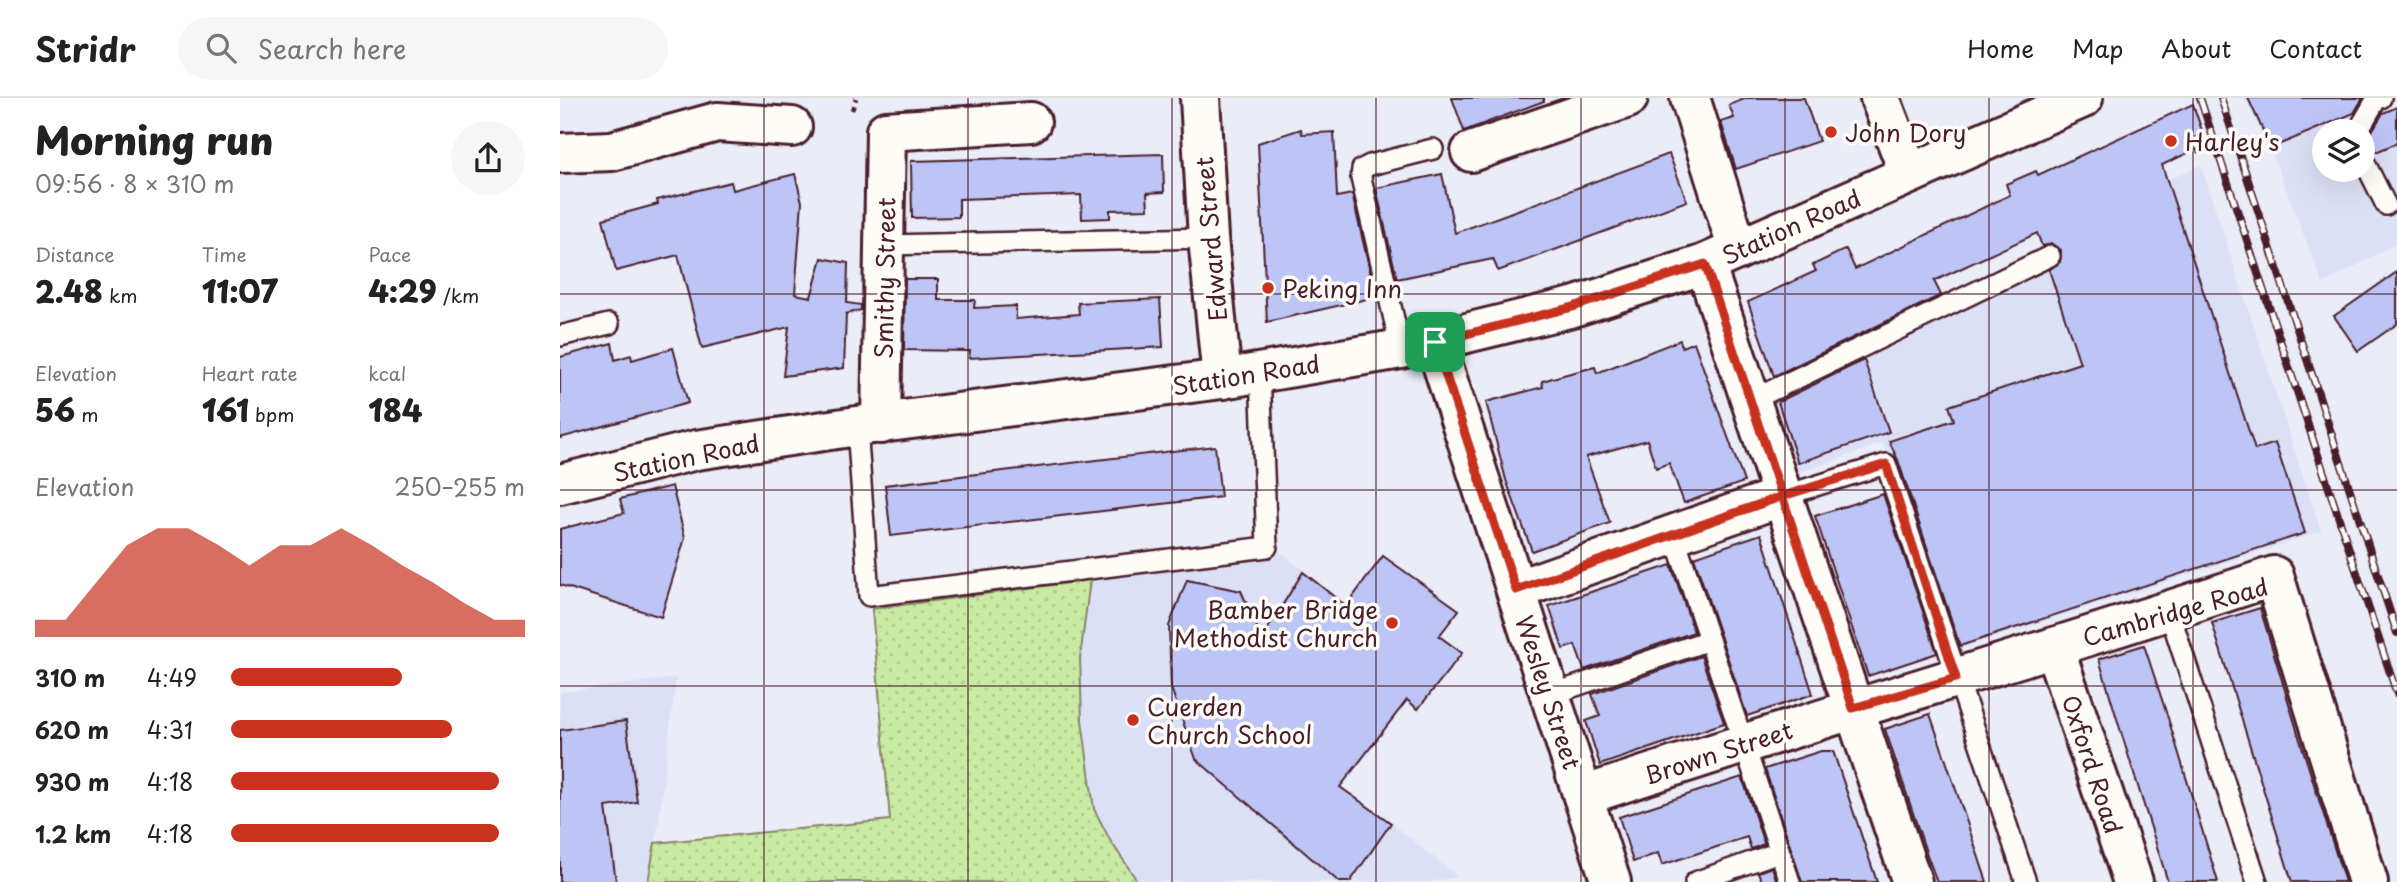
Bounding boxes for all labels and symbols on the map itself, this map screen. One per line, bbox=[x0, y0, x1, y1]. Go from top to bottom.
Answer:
place label: John Dory bbox=[1845, 114, 1966, 150]
place label: Harley's bbox=[2185, 123, 2279, 159]
marker: John Dory bbox=[1823, 124, 1839, 140]
marker: Harley's bbox=[2163, 133, 2179, 149]
street label: Edward Street bbox=[1185, 155, 1235, 323]
street label: Station Road bbox=[1716, 179, 1866, 273]
street label: Smithy Street bbox=[865, 197, 903, 359]
place label: Peking Inn bbox=[1282, 270, 1402, 306]
marker: Peking Inn bbox=[1260, 280, 1276, 296]
pin bbox=[1405, 312, 1465, 372]
street label: Station Road bbox=[1170, 345, 1322, 403]
street label: Station Road bbox=[609, 424, 763, 490]
street label: Cambridge Road bbox=[2078, 567, 2272, 655]
place label: Bamber Bridge Methodist Church bbox=[1174, 591, 1378, 655]
street label: Wesley Street bbox=[1507, 610, 1591, 774]
marker: Bamber Bridge Methodist Church bbox=[1384, 615, 1400, 631]
place label: Cuerden Church School bbox=[1147, 688, 1312, 752]
street label: Oxford Road bbox=[2054, 690, 2132, 838]
street label: Brown Street bbox=[1639, 711, 1797, 793]
marker: Cuerden Church School bbox=[1125, 712, 1141, 728]

